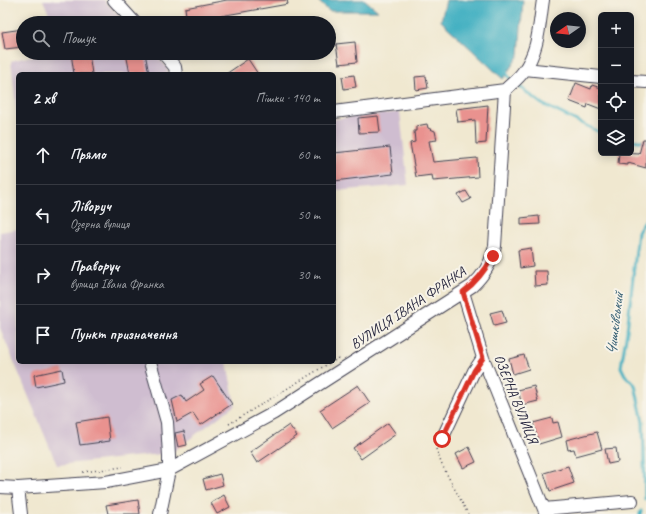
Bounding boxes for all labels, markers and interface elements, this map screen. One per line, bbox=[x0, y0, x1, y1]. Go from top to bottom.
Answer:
north arrow bbox=[550, 12, 586, 48]
map controls bbox=[598, 12, 634, 156]
button: + bbox=[598, 12, 634, 48]
search box bbox=[16, 16, 336, 60]
icon: search bbox=[30, 27, 52, 49]
text: Пошук bbox=[62, 29, 95, 48]
button: − bbox=[598, 48, 634, 84]
button: locate bbox=[598, 84, 634, 120]
text: 2 хв bbox=[32, 88, 55, 109]
text: Пішки · 140 m bbox=[256, 90, 320, 106]
button: layers bbox=[598, 120, 634, 156]
icon: ahead bbox=[32, 144, 54, 166]
text: Прямо bbox=[70, 145, 106, 164]
text: 60 m bbox=[298, 147, 320, 163]
text: Ліворуч bbox=[70, 197, 111, 216]
icon: left bbox=[32, 204, 54, 226]
text: 50 m bbox=[298, 207, 320, 223]
text: Озерна вулиця bbox=[70, 216, 129, 232]
route end bbox=[484, 247, 502, 265]
text: Праворуч bbox=[70, 257, 119, 276]
street label: ВУЛИЦЯ ІВАНА ФРАНКА bbox=[347, 263, 470, 353]
icon: right bbox=[32, 264, 54, 286]
text: 30 m bbox=[298, 267, 320, 283]
text: вулиця Івана Франка bbox=[70, 276, 164, 292]
water label: Чишківський bbox=[602, 289, 629, 356]
icon: arrive bbox=[32, 324, 54, 346]
text: Пункт призначення bbox=[70, 325, 177, 344]
street label: ОЗЕРНА ВУЛИЦЯ bbox=[490, 352, 543, 448]
route start bbox=[433, 430, 451, 448]

